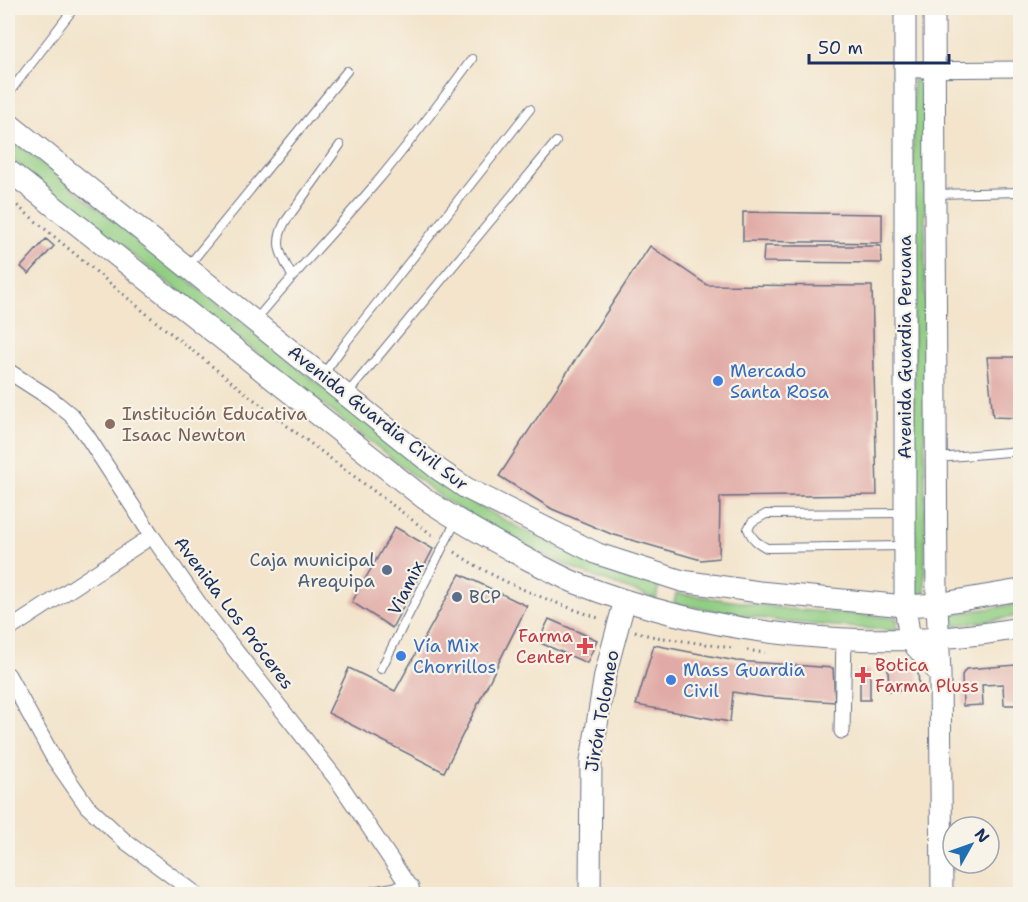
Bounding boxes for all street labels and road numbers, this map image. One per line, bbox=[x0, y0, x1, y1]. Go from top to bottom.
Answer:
street label: Avenida Guardia Peruana bbox=[893, 235, 917, 459]
street label: Avenida Guardia Civil Sur bbox=[283, 340, 473, 496]
street label: Avenida Los Próceres bbox=[169, 532, 299, 694]
street label: Viamix bbox=[382, 557, 430, 619]
street label: Jirón Tolomeo bbox=[579, 648, 625, 774]

